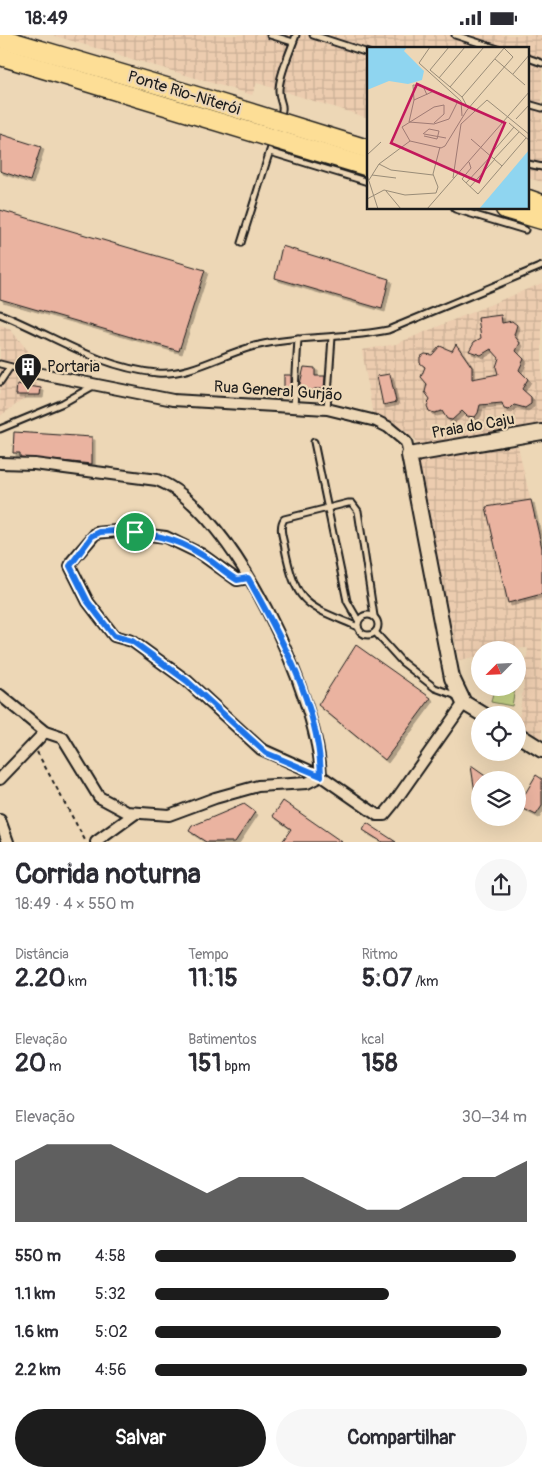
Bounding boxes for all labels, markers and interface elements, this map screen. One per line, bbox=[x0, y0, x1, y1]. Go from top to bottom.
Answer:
text: 18:49 bbox=[25, 6, 68, 30]
inset map bbox=[367, 47, 530, 210]
street label: Ponte Rio-Niterói bbox=[125, 66, 243, 120]
building icon: Portaria bbox=[13, 352, 43, 391]
place label: Portaria bbox=[47, 357, 100, 377]
street label: Rua General Gurjão bbox=[213, 377, 343, 405]
street label: Praia do Caju bbox=[430, 409, 516, 443]
pin bbox=[114, 511, 156, 553]
icon: arrive bbox=[121, 518, 149, 546]
north arrow bbox=[471, 641, 526, 696]
map controls bbox=[471, 641, 526, 826]
button: locate bbox=[471, 706, 526, 761]
button: layers bbox=[471, 771, 526, 826]
text: Corrida noturna bbox=[15, 857, 201, 892]
button: share bbox=[475, 859, 527, 911]
text: 18:49 · 4 × 550 m bbox=[15, 894, 134, 914]
text: Distância bbox=[15, 946, 69, 963]
text: Tempo bbox=[188, 946, 229, 963]
text: Ritmo bbox=[362, 946, 398, 963]
text: 2.20 bbox=[15, 963, 66, 994]
text: 11:15 bbox=[188, 963, 238, 994]
text: 5:07 bbox=[362, 963, 412, 994]
text: km bbox=[66, 973, 87, 990]
text: /km bbox=[412, 973, 439, 990]
text: Elevação bbox=[15, 1031, 67, 1048]
text: Batimentos bbox=[188, 1031, 256, 1048]
text: kcal bbox=[362, 1031, 384, 1048]
text: 20 bbox=[15, 1048, 46, 1079]
text: 151 bbox=[188, 1048, 221, 1079]
text: 158 bbox=[362, 1048, 398, 1079]
text: m bbox=[46, 1058, 62, 1075]
text: bpm bbox=[221, 1058, 250, 1075]
text: Elevação bbox=[15, 1107, 75, 1127]
text: 30–34 m bbox=[462, 1107, 527, 1127]
text: 550 m bbox=[15, 1246, 61, 1266]
text: 4:58 bbox=[95, 1246, 125, 1266]
text: 1.1 km bbox=[15, 1284, 55, 1304]
text: 5:32 bbox=[95, 1284, 126, 1304]
text: 1.6 km bbox=[15, 1322, 58, 1342]
text: 5:02 bbox=[95, 1322, 128, 1342]
text: 2.2 km bbox=[15, 1360, 61, 1380]
text: 4:56 bbox=[95, 1360, 127, 1380]
button: Salvar bbox=[15, 1409, 266, 1467]
button: Compartilhar bbox=[276, 1409, 527, 1467]

